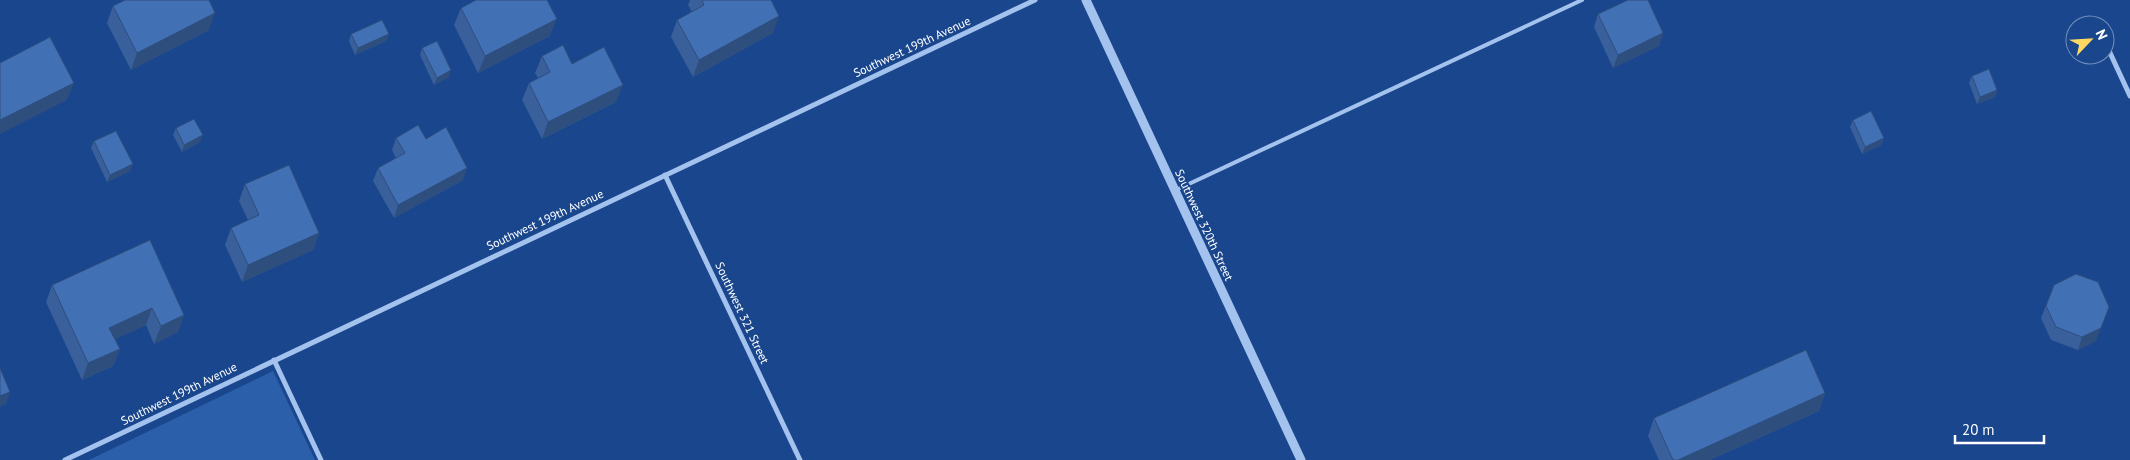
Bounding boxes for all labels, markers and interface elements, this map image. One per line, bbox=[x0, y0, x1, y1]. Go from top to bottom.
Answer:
street label: Southwest 199th Avenue bbox=[851, 13, 973, 80]
north arrow bbox=[2065, 15, 2115, 65]
text: N bbox=[2092, 27, 2112, 42]
street label: Southwest 320th Street bbox=[1172, 167, 1237, 283]
street label: Southwest 199th Avenue bbox=[484, 186, 606, 253]
street label: Southwest 321 Street bbox=[712, 260, 773, 366]
street label: Southwest 199th Avenue bbox=[118, 359, 239, 428]
scale bar bbox=[1955, 412, 2044, 444]
text: 20 m bbox=[1962, 420, 1995, 439]

